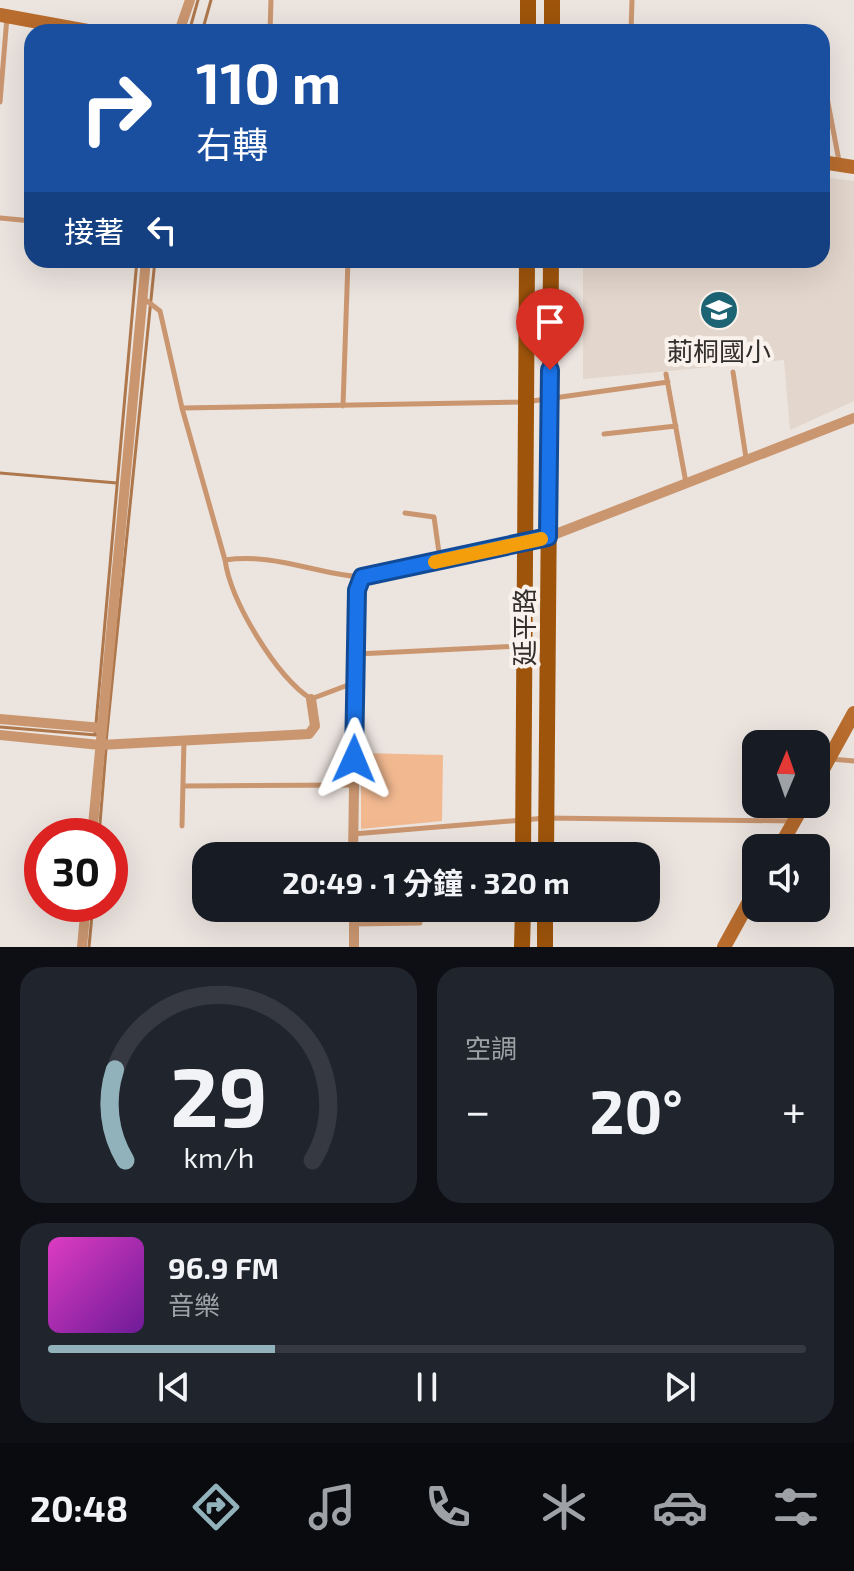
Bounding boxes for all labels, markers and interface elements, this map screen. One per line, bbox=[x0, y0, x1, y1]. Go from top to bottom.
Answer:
text: 110 m bbox=[196, 48, 341, 115]
icon: right bbox=[64, 56, 168, 160]
text: 右轉 bbox=[196, 122, 268, 165]
icon: left bbox=[140, 208, 184, 252]
text: 接著 bbox=[64, 213, 124, 249]
pin bbox=[516, 288, 584, 370]
school or university icon: 莿桐國小 bbox=[698, 289, 740, 331]
icon: arrive bbox=[528, 300, 572, 344]
place label: 莿桐國小 bbox=[667, 335, 771, 366]
street label: 延平路 bbox=[508, 588, 539, 666]
position arrow bbox=[312, 717, 396, 801]
north arrow bbox=[742, 730, 830, 818]
map controls bbox=[742, 730, 830, 922]
speed limit sign: 30 bbox=[24, 818, 128, 922]
button: sound bbox=[742, 834, 830, 922]
text: 20:49 · 1 分鐘 · 320 m bbox=[282, 864, 570, 900]
text: 空調 bbox=[465, 1032, 517, 1063]
text: 29 bbox=[170, 1044, 267, 1144]
text: 20° bbox=[590, 1074, 683, 1146]
text: − bbox=[465, 1083, 491, 1136]
text: + bbox=[782, 1083, 806, 1136]
text: km/h bbox=[183, 1139, 254, 1174]
text: 96.9 FM bbox=[168, 1249, 279, 1285]
text: 音樂 bbox=[168, 1289, 220, 1320]
icon: previous bbox=[152, 1365, 196, 1409]
icon: pause bbox=[405, 1365, 449, 1409]
icon: next bbox=[658, 1365, 702, 1409]
icon: directions bbox=[188, 1479, 244, 1535]
icon: music bbox=[304, 1479, 360, 1535]
icon: phone bbox=[420, 1479, 476, 1535]
icon: climate bbox=[536, 1479, 592, 1535]
icon: car bbox=[652, 1479, 708, 1535]
icon: filters bbox=[768, 1479, 824, 1535]
text: 20:48 bbox=[30, 1486, 128, 1529]

